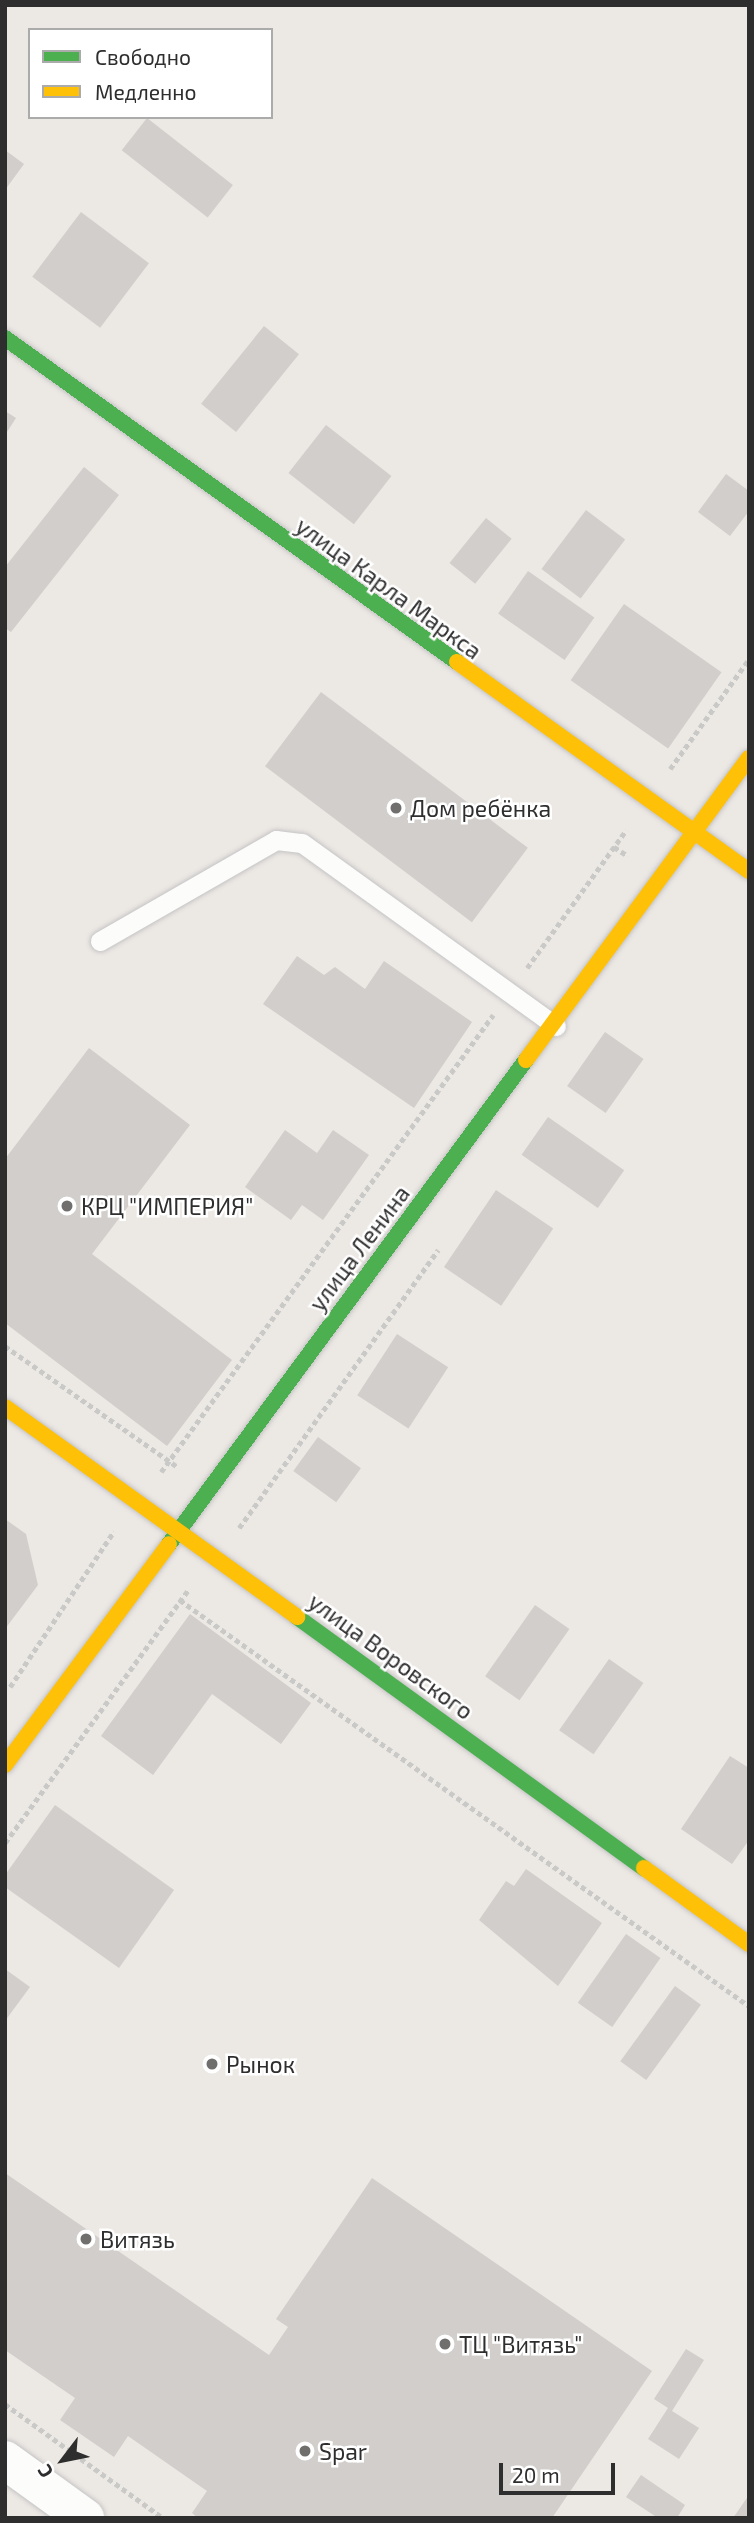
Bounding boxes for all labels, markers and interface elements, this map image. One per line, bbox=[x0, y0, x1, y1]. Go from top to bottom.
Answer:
legend bbox=[28, 28, 273, 119]
text: Свободно bbox=[95, 44, 191, 69]
text: Медленно bbox=[95, 79, 197, 104]
street label: улица Карла Маркса bbox=[291, 511, 487, 665]
place label: Дом ребёнка bbox=[410, 794, 551, 822]
marker: Дом ребёнка bbox=[388, 800, 404, 816]
street label: улица Ленина bbox=[303, 1180, 415, 1316]
place label: КРЦ "ИМПЕРИЯ" bbox=[81, 1192, 254, 1220]
marker: КРЦ "ИМПЕРИЯ" bbox=[59, 1198, 75, 1214]
street label: улица Воровского bbox=[304, 1587, 478, 1725]
place label: Рынок bbox=[226, 2050, 295, 2078]
marker: Рынок bbox=[204, 2056, 220, 2072]
place label: Витязь bbox=[100, 2225, 175, 2253]
marker: Витязь bbox=[78, 2231, 94, 2247]
place label: ТЦ "Витязь" bbox=[459, 2330, 583, 2358]
marker: ТЦ "Витязь" bbox=[437, 2336, 453, 2352]
north arrow bbox=[28, 2425, 98, 2495]
place label: Spar bbox=[319, 2437, 367, 2465]
marker: Spar bbox=[297, 2443, 313, 2459]
scale bar bbox=[502, 2450, 618, 2494]
text: С bbox=[32, 2461, 57, 2482]
text: 20 m bbox=[512, 2462, 560, 2487]

